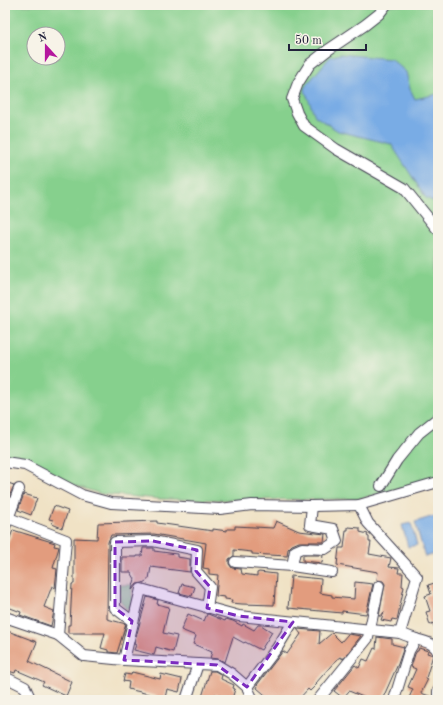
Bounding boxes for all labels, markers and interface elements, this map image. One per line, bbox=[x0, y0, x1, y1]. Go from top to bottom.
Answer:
north arrow bbox=[26, 26, 66, 66]
scale bar bbox=[289, 26, 366, 52]
text: N bbox=[37, 31, 49, 45]
text: 50 m bbox=[295, 34, 322, 47]

